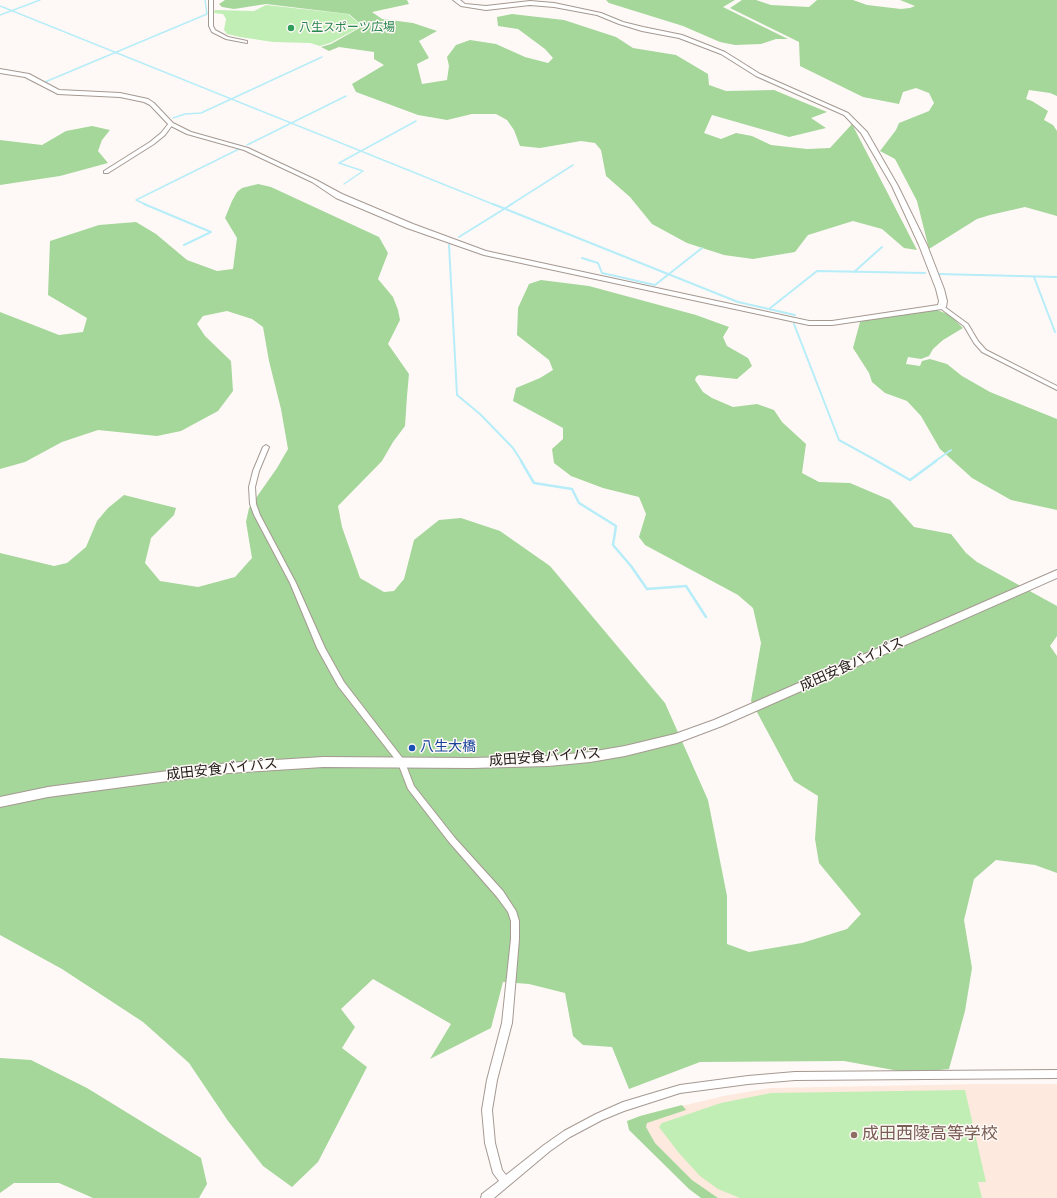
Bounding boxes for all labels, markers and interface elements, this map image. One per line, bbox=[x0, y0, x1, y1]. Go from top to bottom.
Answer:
place label: 八生スポーツ広場 bbox=[299, 21, 395, 35]
marker: 八生スポーツ広場 bbox=[286, 23, 296, 33]
street label: 成田安食バイパス bbox=[797, 635, 907, 695]
place label: 八生大橋 bbox=[420, 740, 476, 756]
marker: 八生大橋 bbox=[407, 743, 417, 753]
street label: 成田安食バイパス bbox=[489, 746, 601, 770]
street label: 成田安食バイパス bbox=[165, 756, 279, 784]
place label: 成田西陵高等学校 bbox=[862, 1125, 998, 1145]
marker: 成田西陵高等学校 bbox=[849, 1130, 859, 1140]

